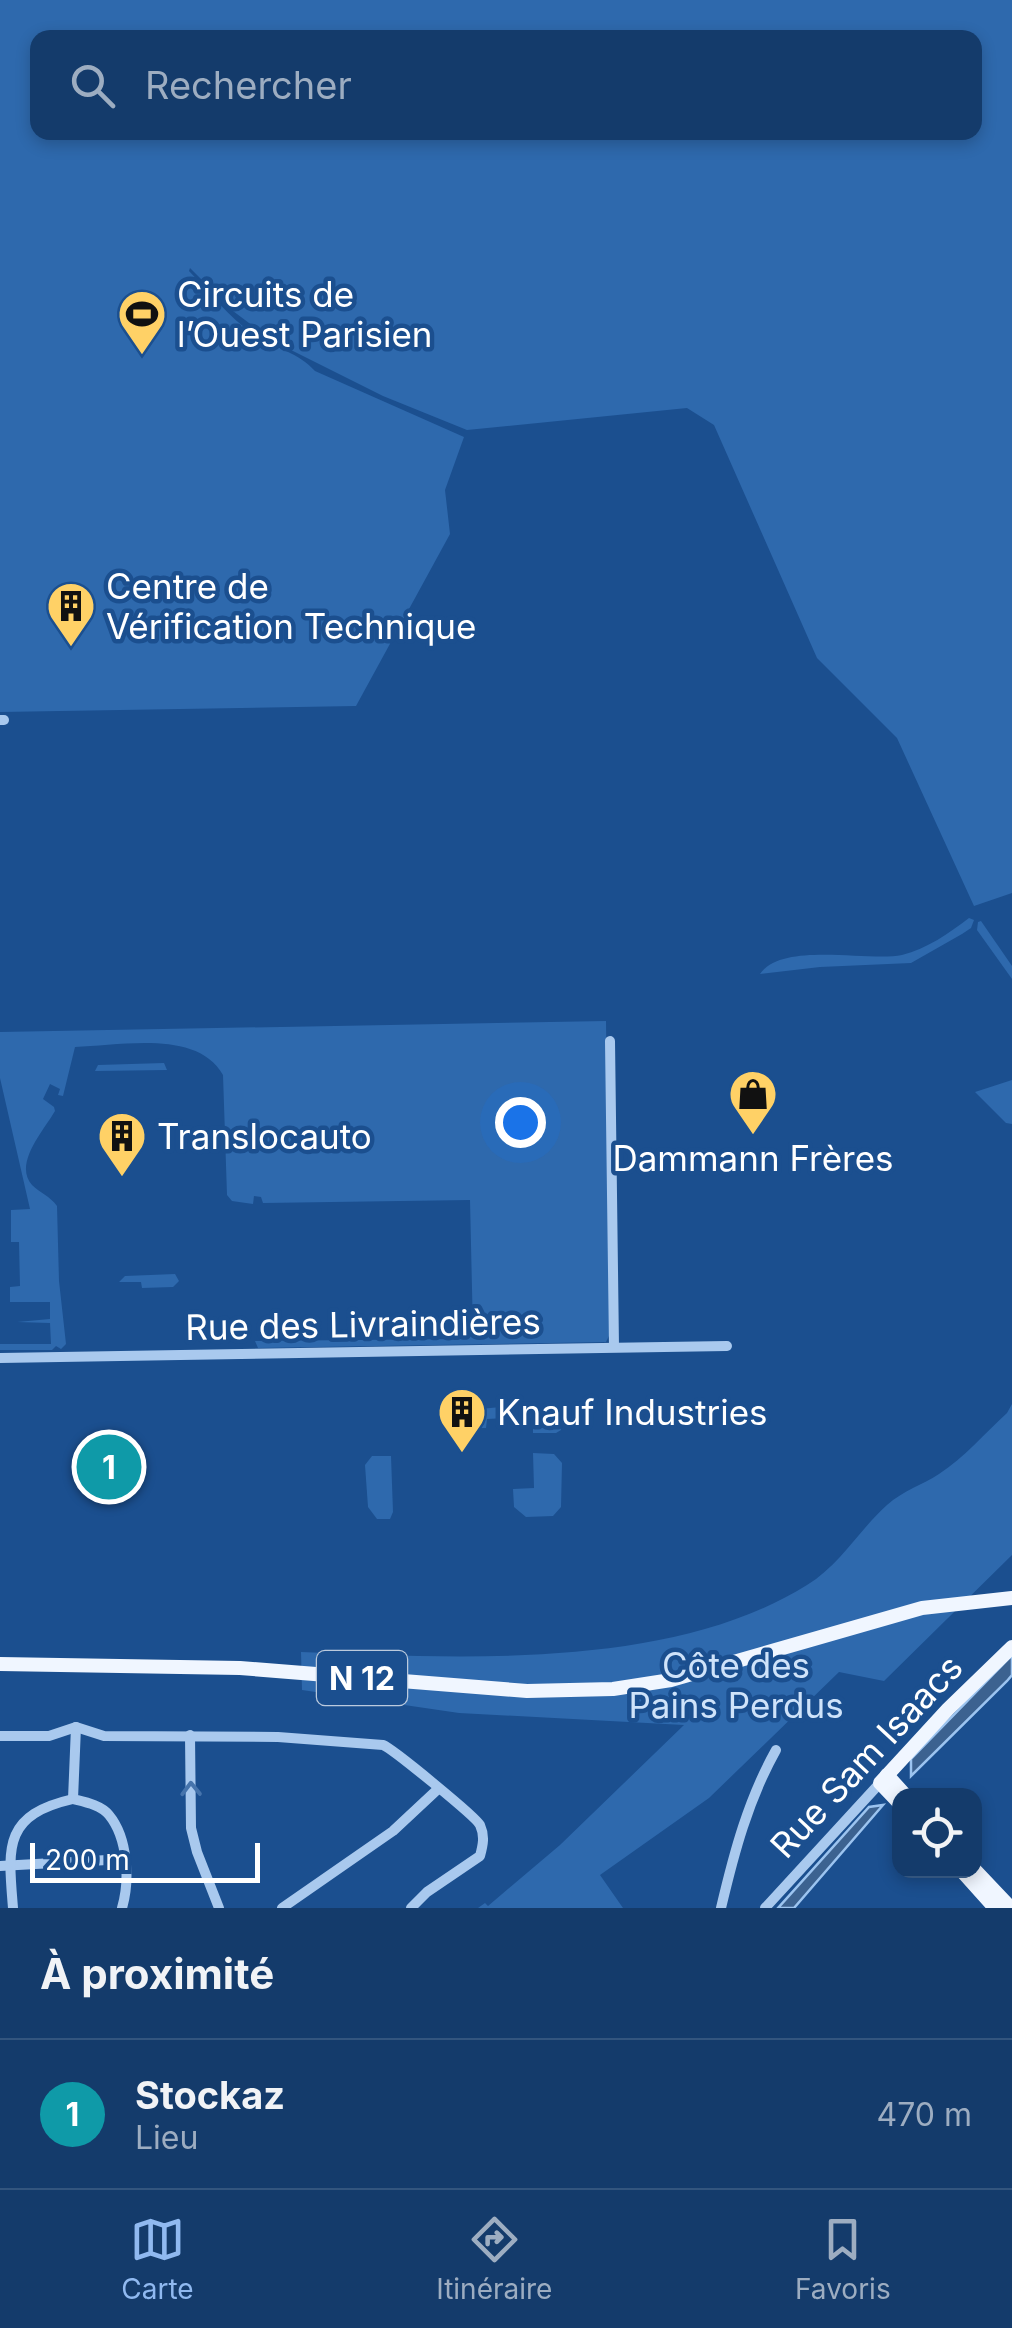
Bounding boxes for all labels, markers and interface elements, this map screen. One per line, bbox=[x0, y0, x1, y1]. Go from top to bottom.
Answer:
search box bbox=[30, 30, 982, 140]
icon: search bbox=[65, 58, 120, 113]
text: Rechercher bbox=[145, 62, 352, 108]
place label: Circuits de l’Ouest Parisien bbox=[177, 273, 433, 355]
sports icon: Circuits de l’Ouest Parisien bbox=[116, 288, 168, 356]
place label: Centre de Vérification Technique bbox=[106, 565, 476, 647]
building icon: Centre de Vérification Technique bbox=[45, 580, 97, 648]
shop icon: Dammann Frères bbox=[727, 1068, 779, 1136]
your location bbox=[495, 1097, 546, 1148]
building icon: Translocauto bbox=[96, 1110, 148, 1178]
place label: Translocauto bbox=[157, 1115, 372, 1157]
place label: Dammann Frères bbox=[612, 1137, 894, 1179]
street label: Rue des Livraindières bbox=[185, 1300, 541, 1348]
building icon: Knauf Industries bbox=[436, 1386, 488, 1454]
place label: Knauf Industries bbox=[497, 1391, 768, 1433]
pin: 1 bbox=[76, 1430, 142, 1504]
park label: Côte des Pains Perdus bbox=[628, 1644, 844, 1726]
street label: Rue Sam Isaacs bbox=[761, 1646, 971, 1866]
road number: N 12 bbox=[317, 1651, 407, 1705]
one-way arrow bbox=[180, 1781, 201, 1797]
map controls bbox=[892, 1788, 982, 1878]
button: locate bbox=[892, 1788, 982, 1878]
scale bar bbox=[30, 1838, 260, 1882]
text: 200 m bbox=[45, 1843, 130, 1877]
text: À proximité bbox=[40, 1948, 274, 1999]
text: Stockaz bbox=[135, 2072, 285, 2118]
text: 1 bbox=[66, 2095, 79, 2134]
text: 470 m bbox=[877, 2095, 972, 2134]
text: Lieu bbox=[135, 2118, 198, 2157]
tab: Carte bbox=[121, 2212, 194, 2306]
tab: Itinéraire bbox=[436, 2212, 552, 2306]
tab: Favoris bbox=[795, 2212, 891, 2306]

